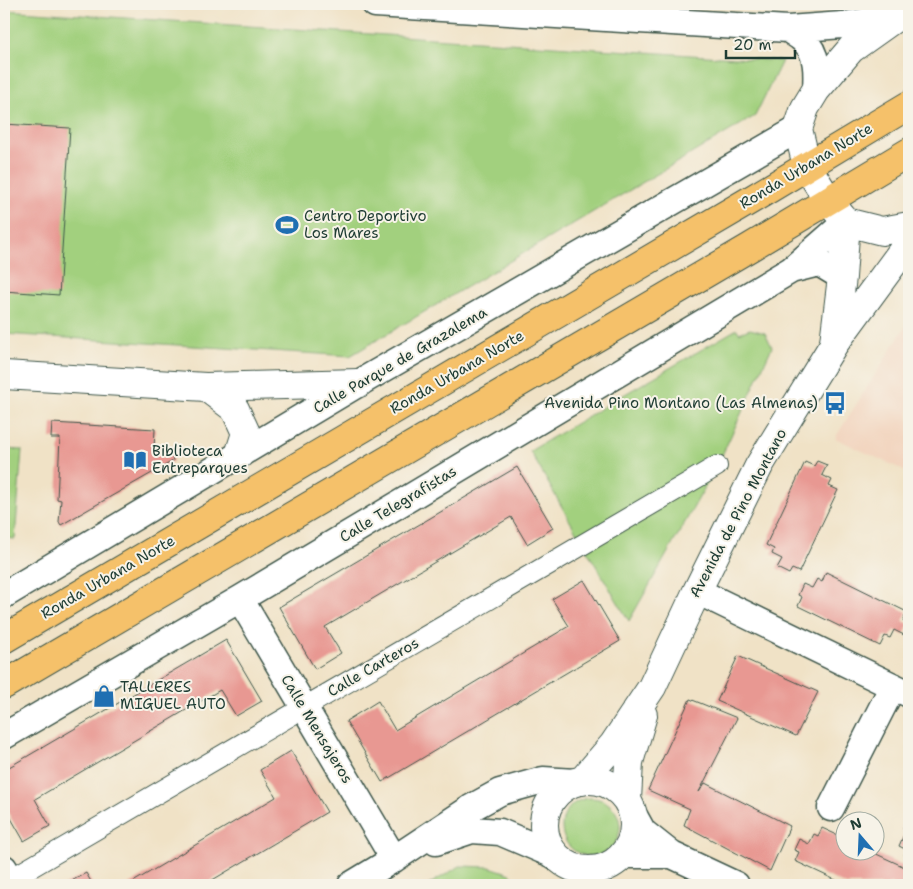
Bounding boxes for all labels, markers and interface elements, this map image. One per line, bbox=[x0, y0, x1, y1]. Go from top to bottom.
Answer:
scale bar bbox=[726, 28, 794, 60]
text: 20 m bbox=[733, 35, 772, 55]
street label: Ronda Urbana Norte bbox=[736, 118, 876, 214]
place label: Centro Deportivo Los Mares bbox=[304, 206, 427, 243]
sports icon: Centro Deportivo Los Mares bbox=[274, 212, 300, 238]
street label: Calle Parque de Grazalema bbox=[310, 302, 491, 418]
street label: Ronda Urbana Norte bbox=[386, 325, 528, 419]
bus stop icon: Avenida Pino Montano (Las Almenas) bbox=[822, 390, 848, 416]
place label: Avenida Pino Montano (Las Almenas) bbox=[544, 393, 818, 413]
street label: Avenida de Pino Montano bbox=[685, 425, 791, 601]
place label: Biblioteca Entreparques bbox=[152, 441, 248, 478]
library icon: Biblioteca Entreparques bbox=[122, 447, 148, 473]
street label: Calle Telegrafistas bbox=[336, 461, 460, 547]
street label: Ronda Urbana Norte bbox=[37, 530, 179, 624]
street label: Calle Carteros bbox=[324, 633, 422, 701]
street label: Calle Mensajeros bbox=[277, 671, 357, 787]
place label: TALLERES MIGUEL AUTO bbox=[120, 677, 226, 714]
shop icon: TALLERES MIGUEL AUTO bbox=[91, 683, 117, 709]
north arrow bbox=[836, 812, 886, 862]
text: N bbox=[848, 813, 864, 834]

